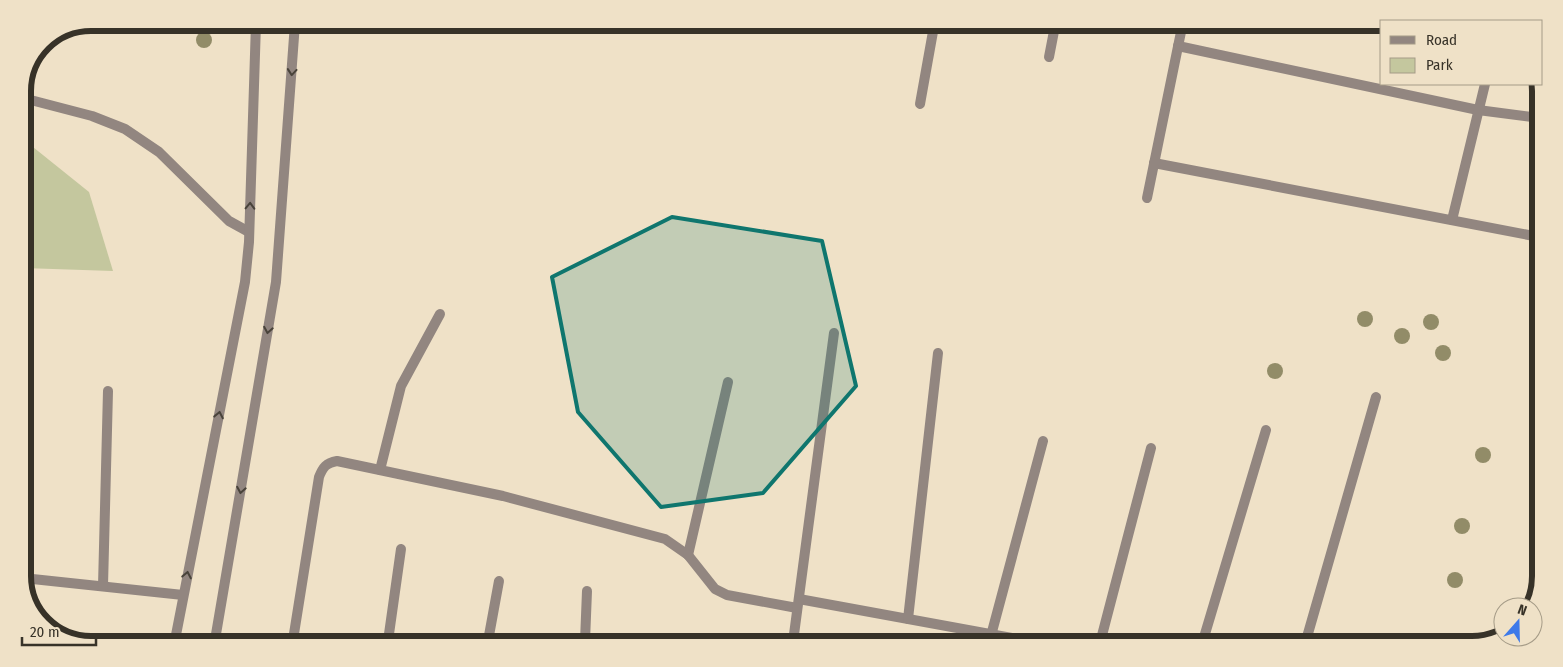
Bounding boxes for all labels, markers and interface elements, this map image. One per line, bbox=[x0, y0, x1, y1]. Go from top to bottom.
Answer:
legend bbox=[1380, 20, 1543, 85]
text: Road bbox=[1426, 31, 1457, 49]
text: Park bbox=[1426, 56, 1453, 74]
one-way arrow bbox=[287, 68, 298, 76]
one-way arrow bbox=[244, 202, 255, 210]
one-way arrow bbox=[263, 326, 273, 334]
one-way arrow bbox=[213, 411, 223, 420]
one-way arrow bbox=[236, 486, 246, 495]
one-way arrow bbox=[182, 570, 192, 579]
north arrow bbox=[1493, 597, 1543, 647]
text: N bbox=[1515, 601, 1529, 620]
scale bar bbox=[22, 614, 96, 646]
text: 20 m bbox=[30, 623, 60, 641]

